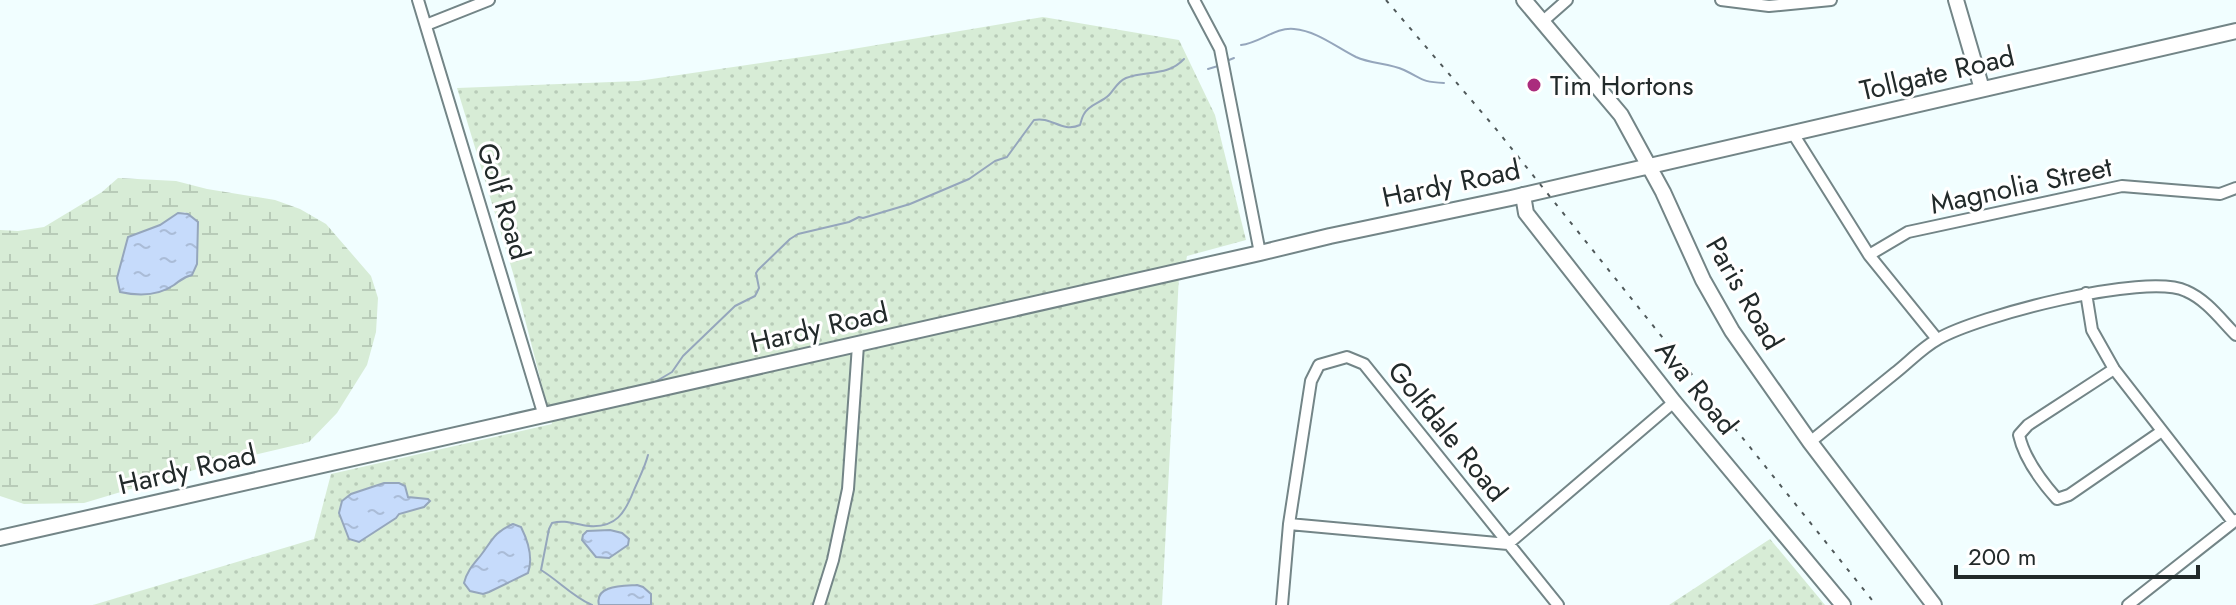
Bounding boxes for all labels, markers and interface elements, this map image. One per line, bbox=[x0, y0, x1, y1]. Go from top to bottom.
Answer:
street label: Tollgate Road bbox=[1856, 36, 2019, 111]
place label: Tim Hortons bbox=[1550, 65, 1693, 106]
marker: Tim Hortons bbox=[1525, 76, 1543, 94]
street label: Golf Road bbox=[466, 138, 541, 265]
street label: Magnolia Street bbox=[1927, 146, 2116, 225]
street label: Hardy Road bbox=[1378, 149, 1524, 218]
street label: Paris Road bbox=[1696, 229, 1794, 358]
street label: Hardy Road bbox=[746, 292, 892, 363]
street label: Ava Road bbox=[1646, 331, 1748, 444]
street label: Golfdale Road bbox=[1378, 352, 1517, 510]
street label: Hardy Road bbox=[114, 434, 260, 505]
scale bar bbox=[1956, 529, 2198, 579]
text: 200 m bbox=[1968, 539, 2036, 574]

